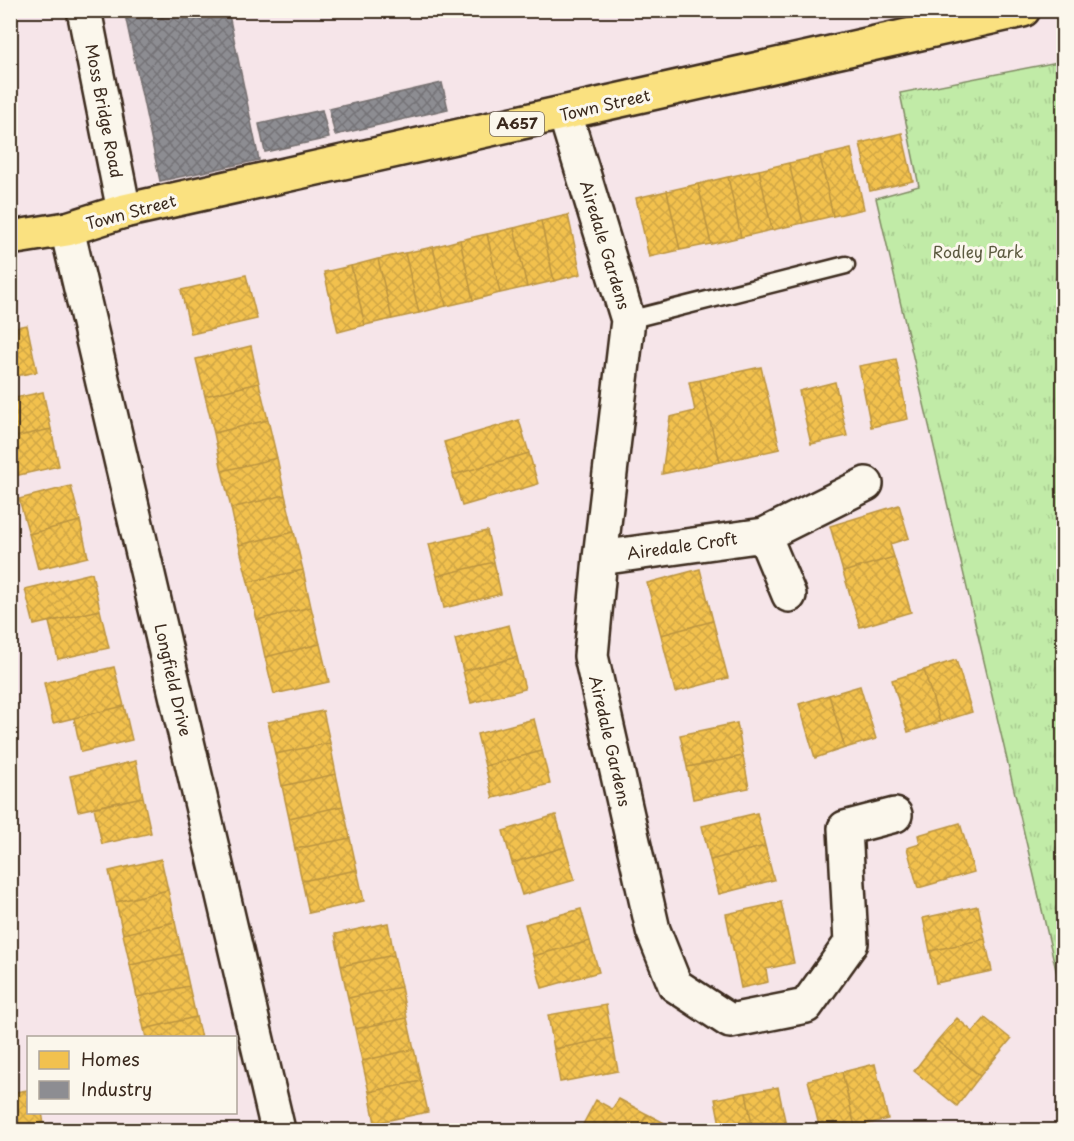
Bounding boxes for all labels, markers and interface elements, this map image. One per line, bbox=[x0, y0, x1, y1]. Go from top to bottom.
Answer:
street label: Moss Bridge Road bbox=[80, 42, 130, 180]
street label: Town Street bbox=[557, 82, 653, 126]
road number: A657 bbox=[490, 112, 544, 136]
street label: Airedale Gardens bbox=[575, 177, 637, 312]
street label: Town Street bbox=[83, 187, 179, 235]
park label: Rodley Park bbox=[933, 239, 1024, 263]
street label: Airedale Croft bbox=[625, 525, 739, 565]
street label: Longfield Drive bbox=[149, 621, 199, 738]
street label: Airedale Gardens bbox=[584, 673, 638, 809]
legend bbox=[27, 1036, 237, 1114]
text: Homes bbox=[81, 1045, 139, 1072]
text: Industry bbox=[81, 1075, 152, 1102]

